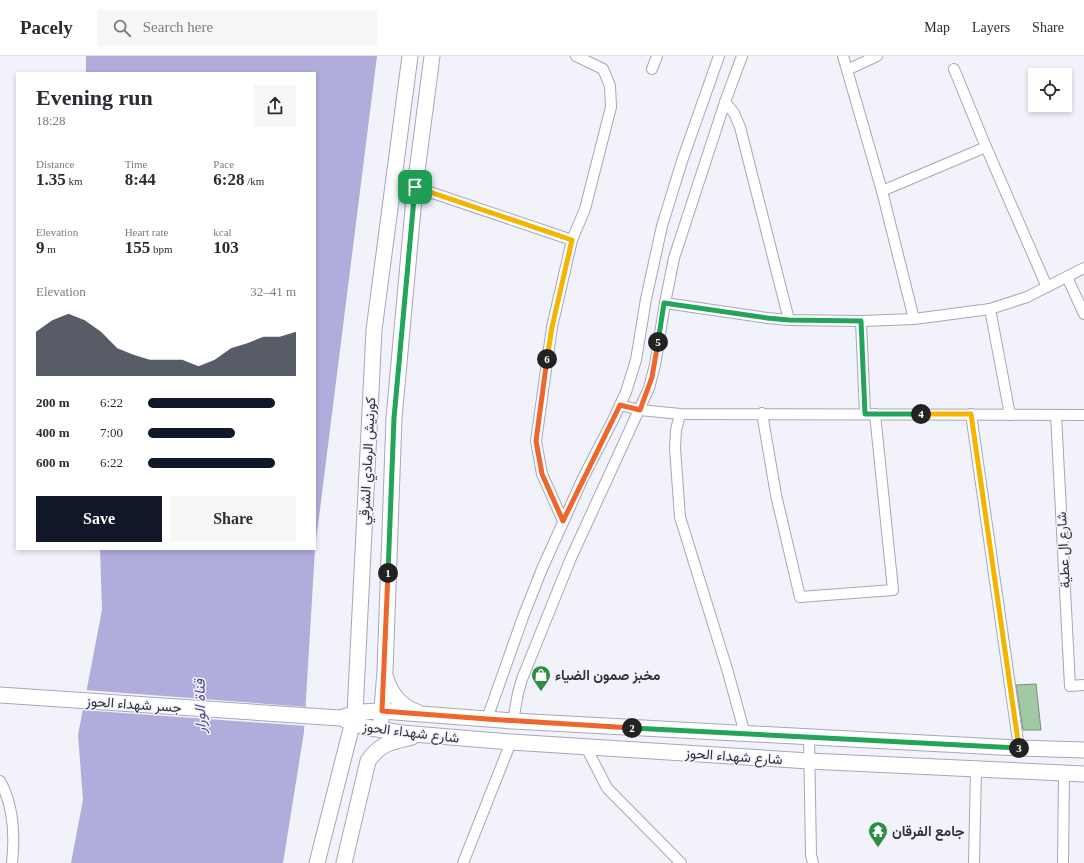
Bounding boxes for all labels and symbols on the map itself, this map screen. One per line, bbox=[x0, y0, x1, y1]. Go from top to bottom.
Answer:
pin bbox=[398, 170, 432, 204]
pin: 5 bbox=[648, 332, 668, 352]
pin: 6 bbox=[537, 349, 557, 369]
street label: كورنيش الرمادي الشرقي bbox=[357, 397, 382, 526]
pin: 4 bbox=[911, 404, 931, 424]
street label: شارع ال عطية bbox=[1054, 511, 1076, 589]
pin: 1 bbox=[378, 563, 398, 583]
shop icon: مخبز صمون الضياء bbox=[530, 664, 552, 692]
place label: مخبز صمون الضياء bbox=[555, 668, 661, 684]
water label: قناة الورار bbox=[192, 678, 209, 734]
street label: جسر شهداء الحوز bbox=[85, 694, 182, 716]
pin: 2 bbox=[622, 718, 642, 738]
street label: شارع شهداء الحوز bbox=[360, 719, 460, 749]
pin: 3 bbox=[1009, 738, 1029, 758]
street label: شارع شهداء الحوز bbox=[684, 746, 783, 770]
temple icon: جامع الفرقان bbox=[867, 820, 889, 848]
place label: جامع الفرقان bbox=[892, 824, 965, 841]

